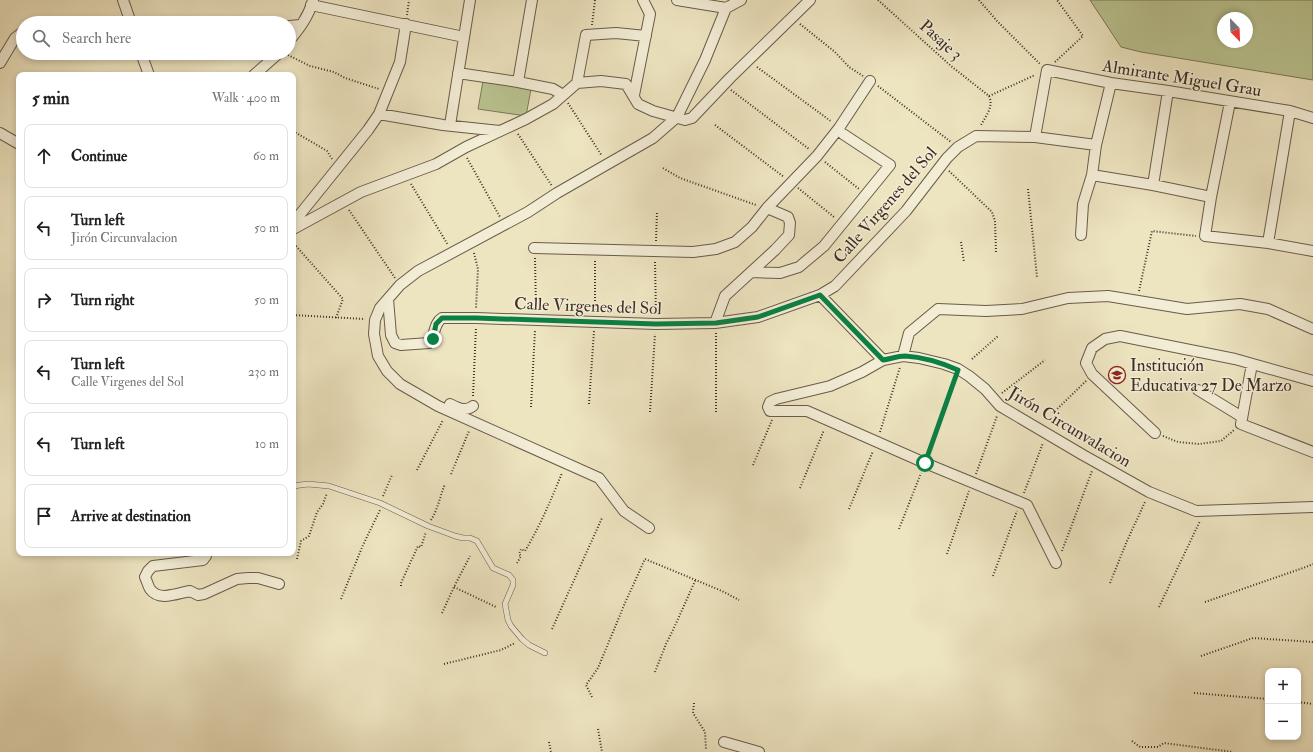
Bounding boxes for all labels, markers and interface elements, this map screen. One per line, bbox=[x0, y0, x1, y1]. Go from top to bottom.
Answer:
north arrow bbox=[1217, 12, 1253, 48]
street label: Pasaje 3 bbox=[915, 15, 967, 65]
search box bbox=[16, 16, 296, 60]
icon: search bbox=[30, 27, 52, 49]
text: Search here bbox=[62, 29, 131, 48]
street label: Almirante Miguel Grau bbox=[1100, 55, 1263, 101]
text: 5 min bbox=[32, 88, 70, 109]
text: Walk · 400 m bbox=[212, 90, 280, 106]
street label: Calle Virgenes del Sol bbox=[829, 142, 942, 268]
icon: ahead bbox=[33, 145, 55, 167]
text: Continue bbox=[71, 147, 127, 166]
text: 60 m bbox=[253, 148, 279, 164]
text: Turn left bbox=[71, 211, 125, 230]
icon: left bbox=[33, 217, 55, 239]
text: 50 m bbox=[254, 220, 279, 236]
text: Jirón Circunvalacion bbox=[71, 230, 177, 246]
icon: right bbox=[33, 289, 55, 311]
text: Turn right bbox=[71, 291, 134, 310]
text: 50 m bbox=[254, 292, 279, 308]
street label: Calle Virgenes del Sol bbox=[514, 293, 663, 319]
route end bbox=[424, 330, 442, 348]
text: Turn left bbox=[71, 355, 125, 374]
place label: Institución Educativa 27 De Marzo bbox=[1130, 355, 1292, 396]
icon: left bbox=[33, 361, 55, 383]
text: 230 m bbox=[248, 364, 279, 380]
school or university icon: Institución Educativa 27 De Marzo bbox=[1107, 365, 1127, 385]
text: Calle Virgenes del Sol bbox=[71, 374, 184, 390]
street label: Jirón Circunvalacion bbox=[1004, 382, 1135, 473]
icon: left bbox=[33, 433, 55, 455]
text: Turn left bbox=[71, 435, 125, 454]
text: 10 m bbox=[255, 436, 279, 452]
route start bbox=[916, 454, 934, 472]
icon: arrive bbox=[33, 505, 55, 527]
text: Arrive at destination bbox=[71, 507, 191, 526]
map controls bbox=[1265, 668, 1301, 740]
button: + bbox=[1265, 668, 1301, 704]
button: − bbox=[1265, 704, 1301, 740]

